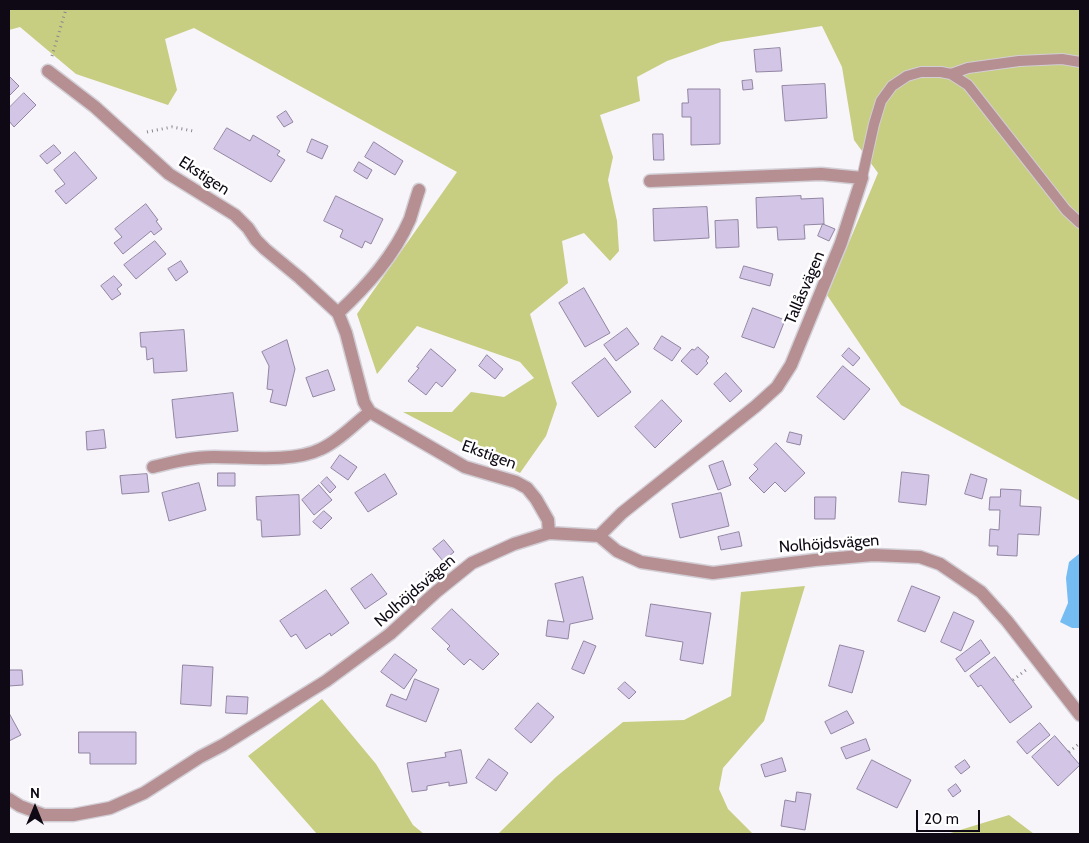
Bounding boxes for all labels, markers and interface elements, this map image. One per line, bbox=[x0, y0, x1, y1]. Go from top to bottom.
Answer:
street label: Ekstigen bbox=[175, 153, 233, 199]
street label: Tallåsvägen bbox=[781, 249, 829, 327]
street label: Ekstigen bbox=[459, 436, 519, 474]
street label: Nolhöjdsvägen bbox=[778, 531, 880, 557]
street label: Nolhöjdsvägen bbox=[371, 551, 459, 631]
north arrow bbox=[10, 783, 60, 833]
text: N bbox=[30, 784, 40, 802]
scale bar bbox=[919, 800, 983, 832]
text: 20 m bbox=[924, 810, 959, 828]

